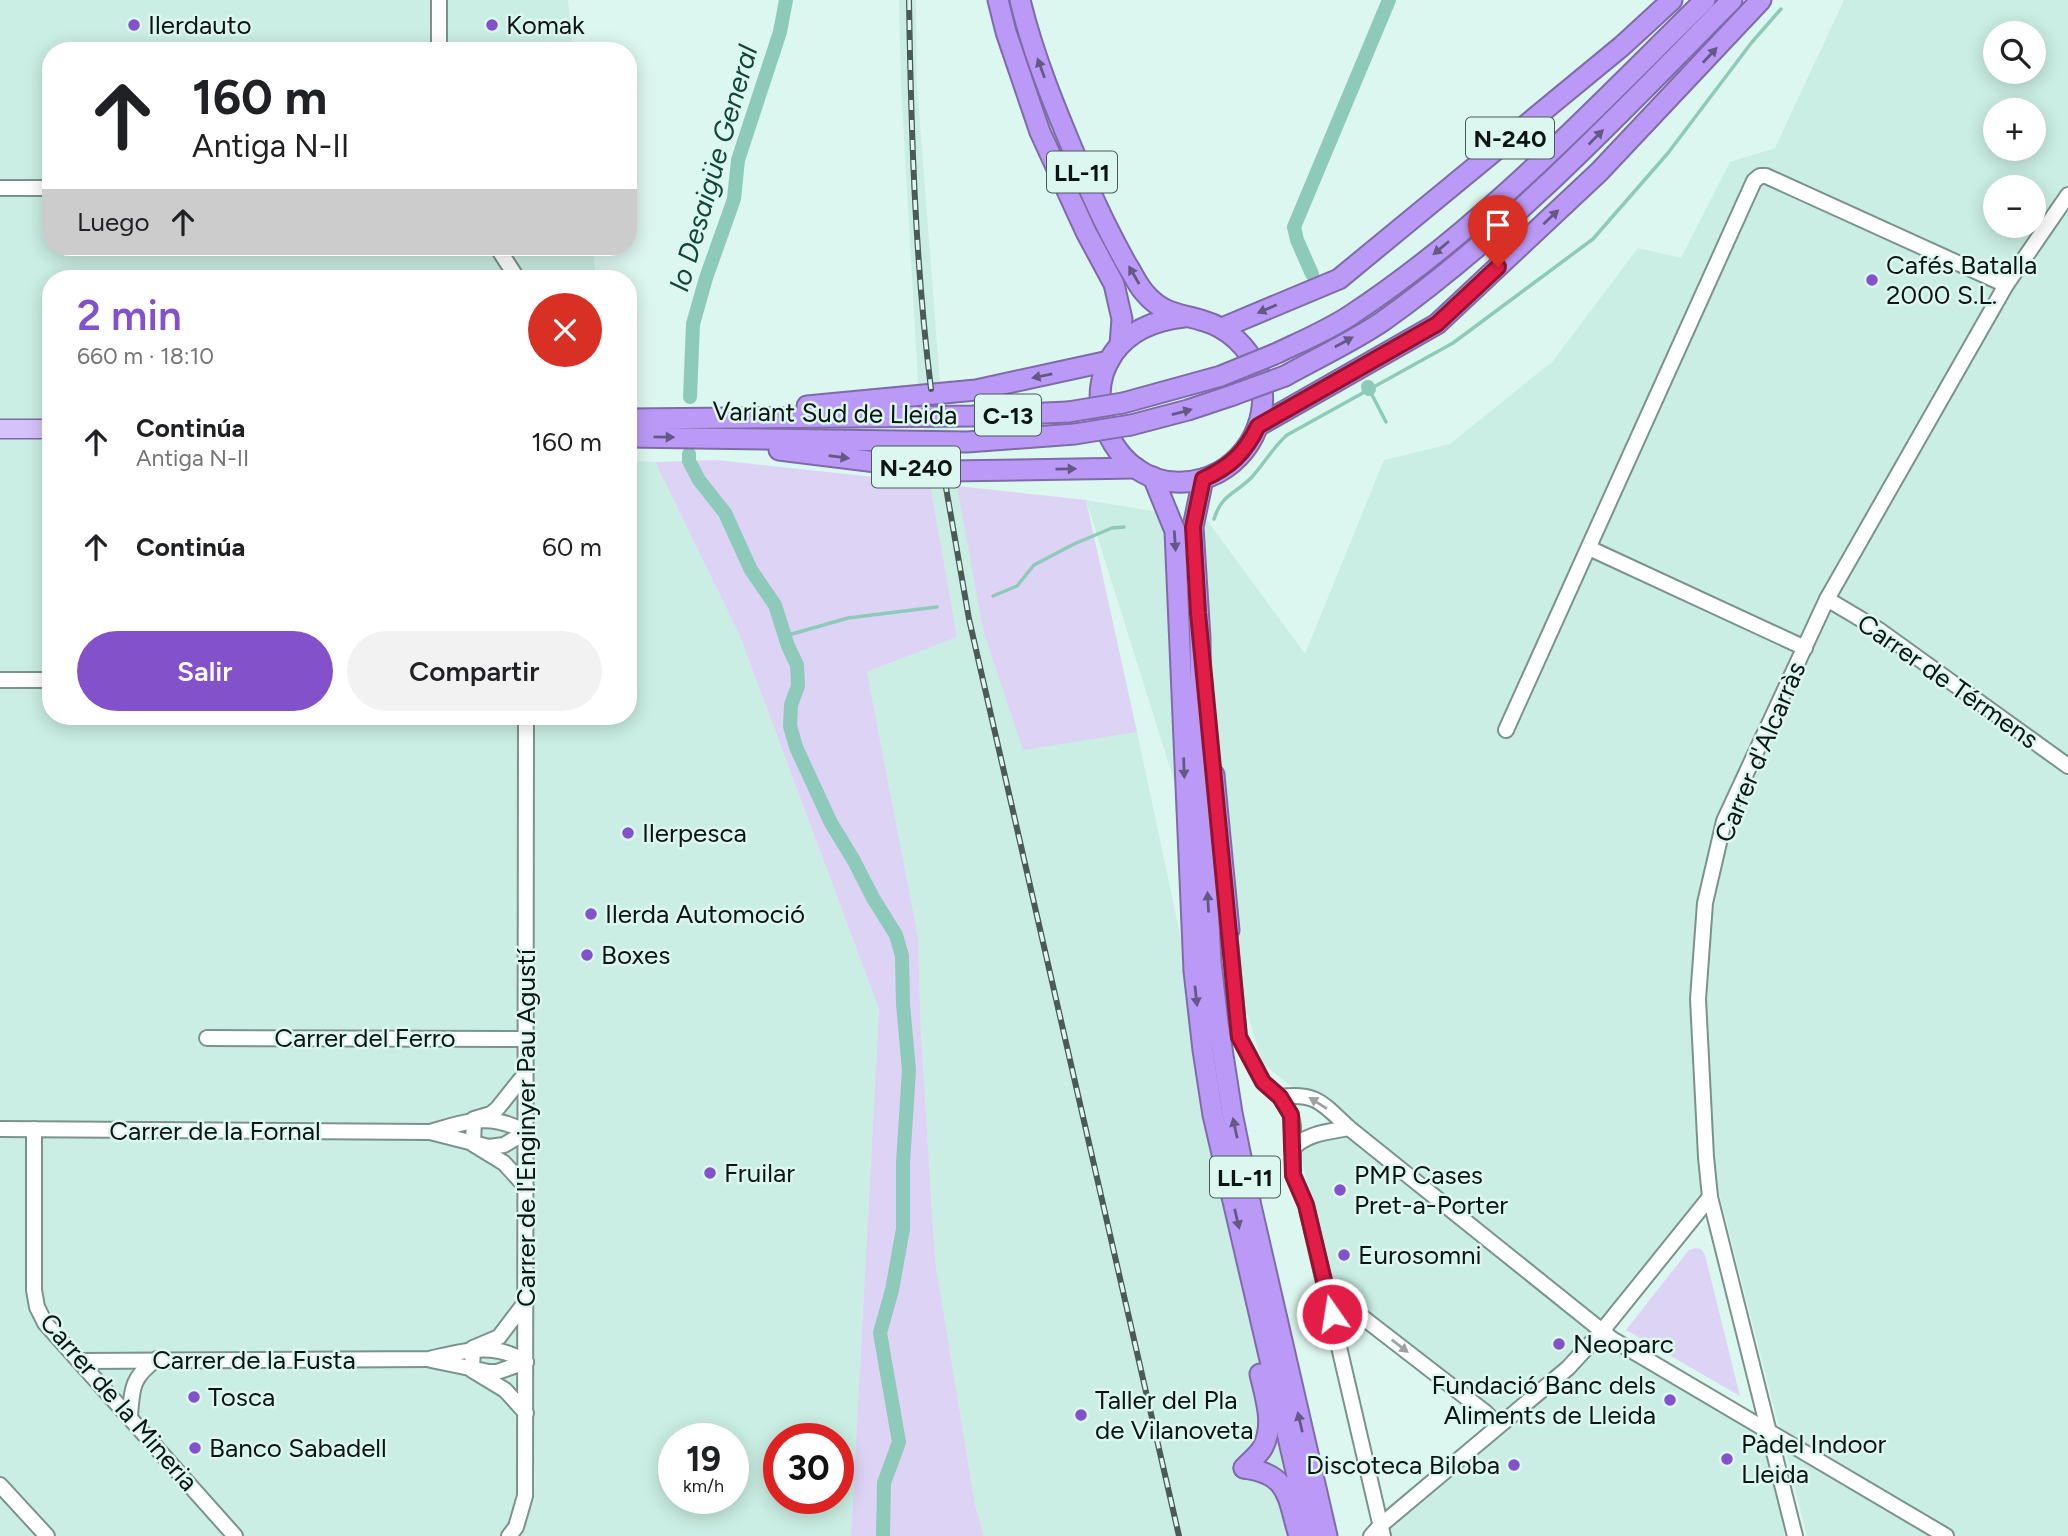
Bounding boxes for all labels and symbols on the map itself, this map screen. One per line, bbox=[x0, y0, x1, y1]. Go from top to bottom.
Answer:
place label: Ilerdauto bbox=[148, 9, 252, 41]
place label: Komak bbox=[506, 9, 585, 41]
marker: Ilerdauto bbox=[126, 17, 142, 33]
marker: Komak bbox=[484, 17, 500, 33]
water label: lo Desaigüe General bbox=[662, 40, 765, 295]
one-way arrow bbox=[1702, 46, 1718, 64]
one-way arrow bbox=[1035, 57, 1046, 78]
road number: N-240 bbox=[1466, 118, 1554, 158]
one-way arrow bbox=[1587, 129, 1604, 146]
road number: LL-11 bbox=[1047, 152, 1117, 192]
pin bbox=[1468, 195, 1528, 267]
one-way arrow bbox=[1542, 210, 1559, 226]
one-way arrow bbox=[1433, 240, 1450, 255]
place label: Cafés Batalla 2000 S.L. bbox=[1886, 249, 2037, 311]
one-way arrow bbox=[1127, 266, 1140, 285]
marker: Cafés Batalla 2000 S.L. bbox=[1864, 272, 1880, 288]
one-way arrow bbox=[1257, 304, 1278, 315]
one-way arrow bbox=[1335, 336, 1354, 348]
one-way arrow bbox=[1031, 371, 1053, 382]
road number: C-13 bbox=[975, 394, 1041, 436]
street label: Variant Sud de Lleida bbox=[712, 395, 958, 431]
one-way arrow bbox=[1172, 406, 1193, 416]
one-way arrow bbox=[653, 431, 675, 443]
road number: N-240 bbox=[872, 446, 960, 488]
one-way arrow bbox=[828, 452, 850, 463]
one-way arrow bbox=[1055, 463, 1077, 475]
one-way arrow bbox=[1170, 530, 1181, 552]
street label: Carrer de Térmens bbox=[1851, 607, 2045, 755]
street label: Carrer d'Alcarràs bbox=[1708, 657, 1812, 847]
one-way arrow bbox=[1179, 758, 1190, 780]
place label: Ilerpesca bbox=[642, 817, 747, 849]
marker: Ilerpesca bbox=[620, 825, 636, 841]
one-way arrow bbox=[1202, 891, 1213, 913]
place label: Ilerda Automoció bbox=[605, 898, 805, 930]
marker: Ilerda Automoció bbox=[583, 906, 599, 922]
place label: Boxes bbox=[601, 939, 670, 971]
marker: Boxes bbox=[579, 947, 595, 963]
street label: Carrer de l'Enginyer Pau Agustí bbox=[510, 948, 542, 1307]
one-way arrow bbox=[1191, 985, 1202, 1007]
street label: Carrer del Ferro bbox=[274, 1022, 456, 1054]
one-way arrow bbox=[1308, 1096, 1328, 1109]
street label: Carrer de la Fornal bbox=[109, 1115, 321, 1147]
one-way arrow bbox=[1229, 1117, 1240, 1139]
road number: LL-11 bbox=[1210, 1156, 1280, 1198]
place label: Fruilar bbox=[724, 1157, 795, 1189]
place label: PMP Cases Pret-a-Porter bbox=[1354, 1159, 1508, 1221]
marker: Fruilar bbox=[702, 1165, 718, 1181]
marker: PMP Cases Pret-a-Porter bbox=[1332, 1182, 1348, 1198]
one-way arrow bbox=[1232, 1208, 1243, 1230]
place label: Eurosomni bbox=[1358, 1239, 1482, 1271]
marker: Eurosomni bbox=[1336, 1247, 1352, 1263]
position arrow bbox=[1295, 1277, 1369, 1351]
street label: Carrer de la Mineria bbox=[33, 1307, 205, 1497]
place label: Neoparc bbox=[1573, 1328, 1674, 1360]
marker: Neoparc bbox=[1551, 1336, 1567, 1352]
one-way arrow bbox=[1391, 1338, 1409, 1352]
street label: Carrer de la Fusta bbox=[152, 1344, 356, 1376]
place label: Fundació Banc dels Aliments de Lleida bbox=[1432, 1369, 1656, 1431]
place label: Tosca bbox=[208, 1381, 275, 1413]
place label: Taller del Pla de Vilanoveta bbox=[1095, 1384, 1254, 1446]
marker: Tosca bbox=[186, 1389, 202, 1405]
marker: Fundació Banc dels Aliments de Lleida bbox=[1662, 1392, 1678, 1408]
marker: Taller del Pla de Vilanoveta bbox=[1073, 1407, 1089, 1423]
one-way arrow bbox=[1295, 1411, 1306, 1433]
speed limit sign: 30 bbox=[763, 1423, 854, 1514]
place label: Pàdel Indoor Lleida bbox=[1741, 1428, 1887, 1490]
place label: Banco Sabadell bbox=[209, 1432, 387, 1464]
marker: Banco Sabadell bbox=[187, 1440, 203, 1456]
place label: Discoteca Biloba bbox=[1306, 1449, 1500, 1481]
marker: Pàdel Indoor Lleida bbox=[1719, 1451, 1735, 1467]
marker: Discoteca Biloba bbox=[1506, 1457, 1522, 1473]

